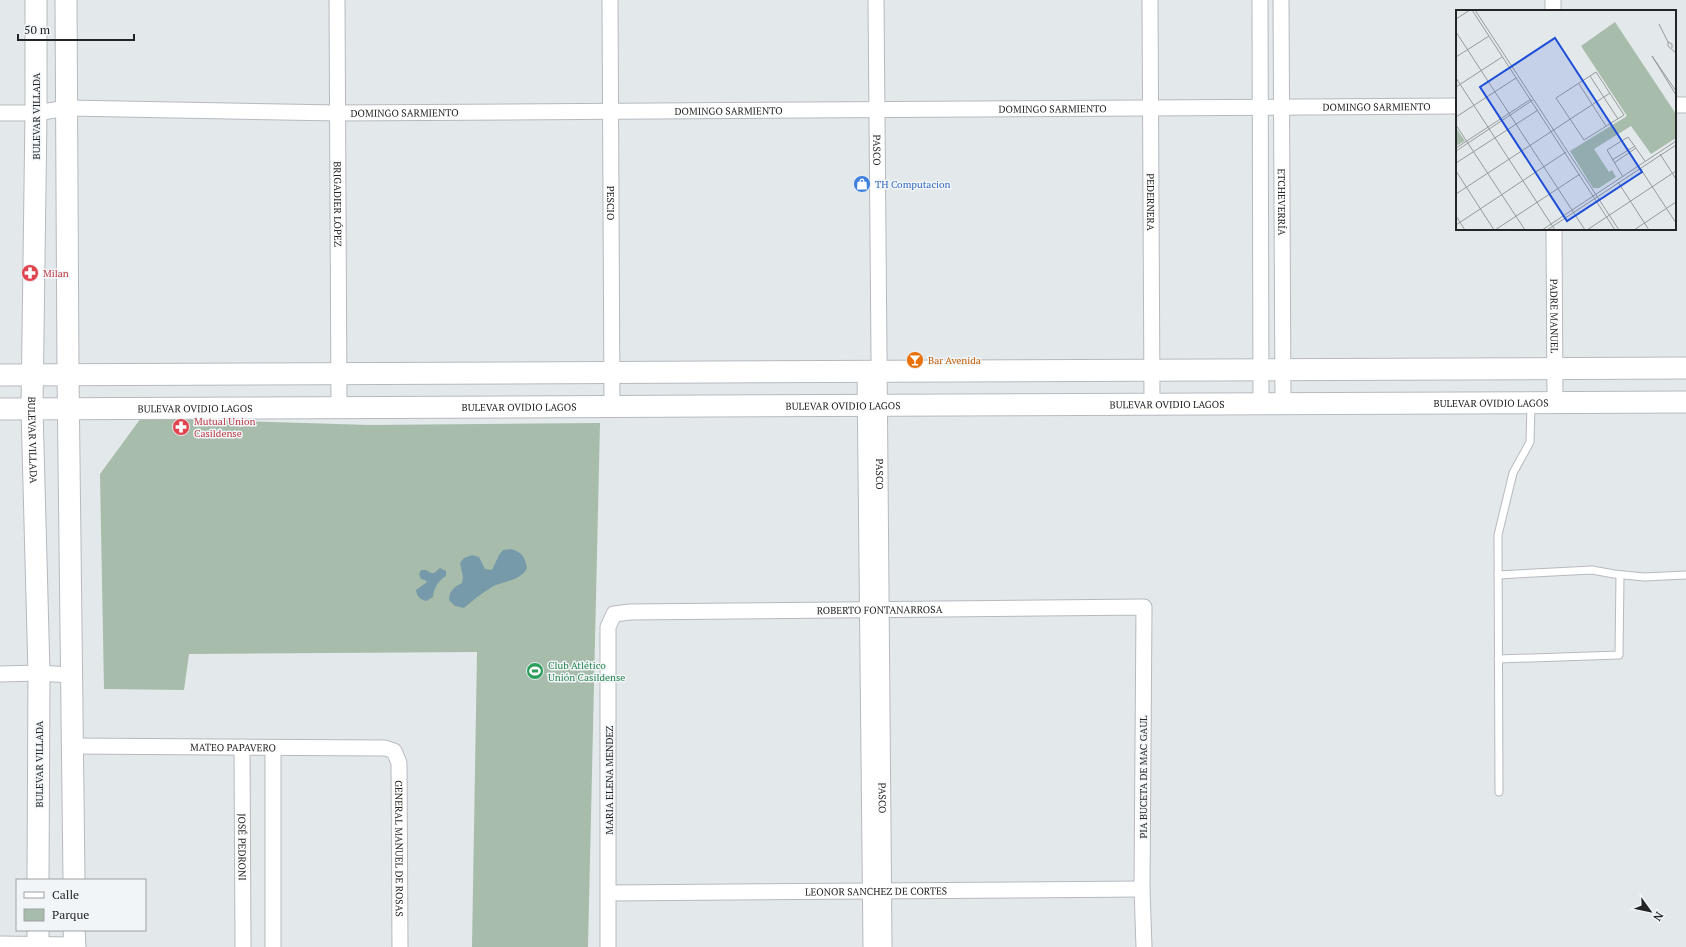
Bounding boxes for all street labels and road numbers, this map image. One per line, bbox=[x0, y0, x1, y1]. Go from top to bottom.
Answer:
street label: BULEVAR VILLADA bbox=[30, 72, 43, 159]
street label: DOMINGO SARMIENTO bbox=[1322, 100, 1431, 114]
street label: DOMINGO SARMIENTO bbox=[998, 102, 1107, 116]
street label: DOMINGO SARMIENTO bbox=[674, 104, 783, 118]
street label: DOMINGO SARMIENTO bbox=[350, 106, 459, 120]
street label: PASCO bbox=[870, 134, 883, 166]
street label: BRIGADIER LÓPEZ bbox=[331, 161, 344, 247]
street label: ETCHEVERRÍA bbox=[1275, 168, 1288, 236]
street label: PEDERNERA bbox=[1144, 173, 1157, 231]
street label: PESCIO bbox=[604, 186, 617, 220]
street label: PADRE MANUEL bbox=[1547, 279, 1561, 354]
street label: BULEVAR VILLADA bbox=[25, 396, 40, 484]
street label: BULEVAR OVIDIO LAGOS bbox=[1433, 397, 1549, 410]
street label: BULEVAR OVIDIO LAGOS bbox=[1109, 398, 1225, 411]
street label: BULEVAR OVIDIO LAGOS bbox=[785, 399, 901, 413]
street label: BULEVAR OVIDIO LAGOS bbox=[461, 401, 577, 414]
street label: BULEVAR OVIDIO LAGOS bbox=[137, 402, 253, 415]
street label: PASCO bbox=[873, 458, 886, 490]
street label: ROBERTO FONTANARROSA bbox=[817, 603, 943, 617]
street label: PIA BUCETA DE MAC GAUL bbox=[1137, 715, 1150, 839]
street label: BULEVAR VILLADA bbox=[33, 720, 46, 807]
street label: MARIA ELENA MENDEZ bbox=[603, 726, 616, 834]
street label: MATEO PAPAVERO bbox=[190, 741, 276, 754]
street label: GENERAL MANUEL DE ROSAS bbox=[392, 780, 406, 917]
street label: PASCO bbox=[876, 782, 889, 814]
street label: JOSÉ PEDRONI bbox=[235, 813, 249, 881]
street label: LEONOR SANCHEZ DE CORTES bbox=[805, 884, 947, 899]

